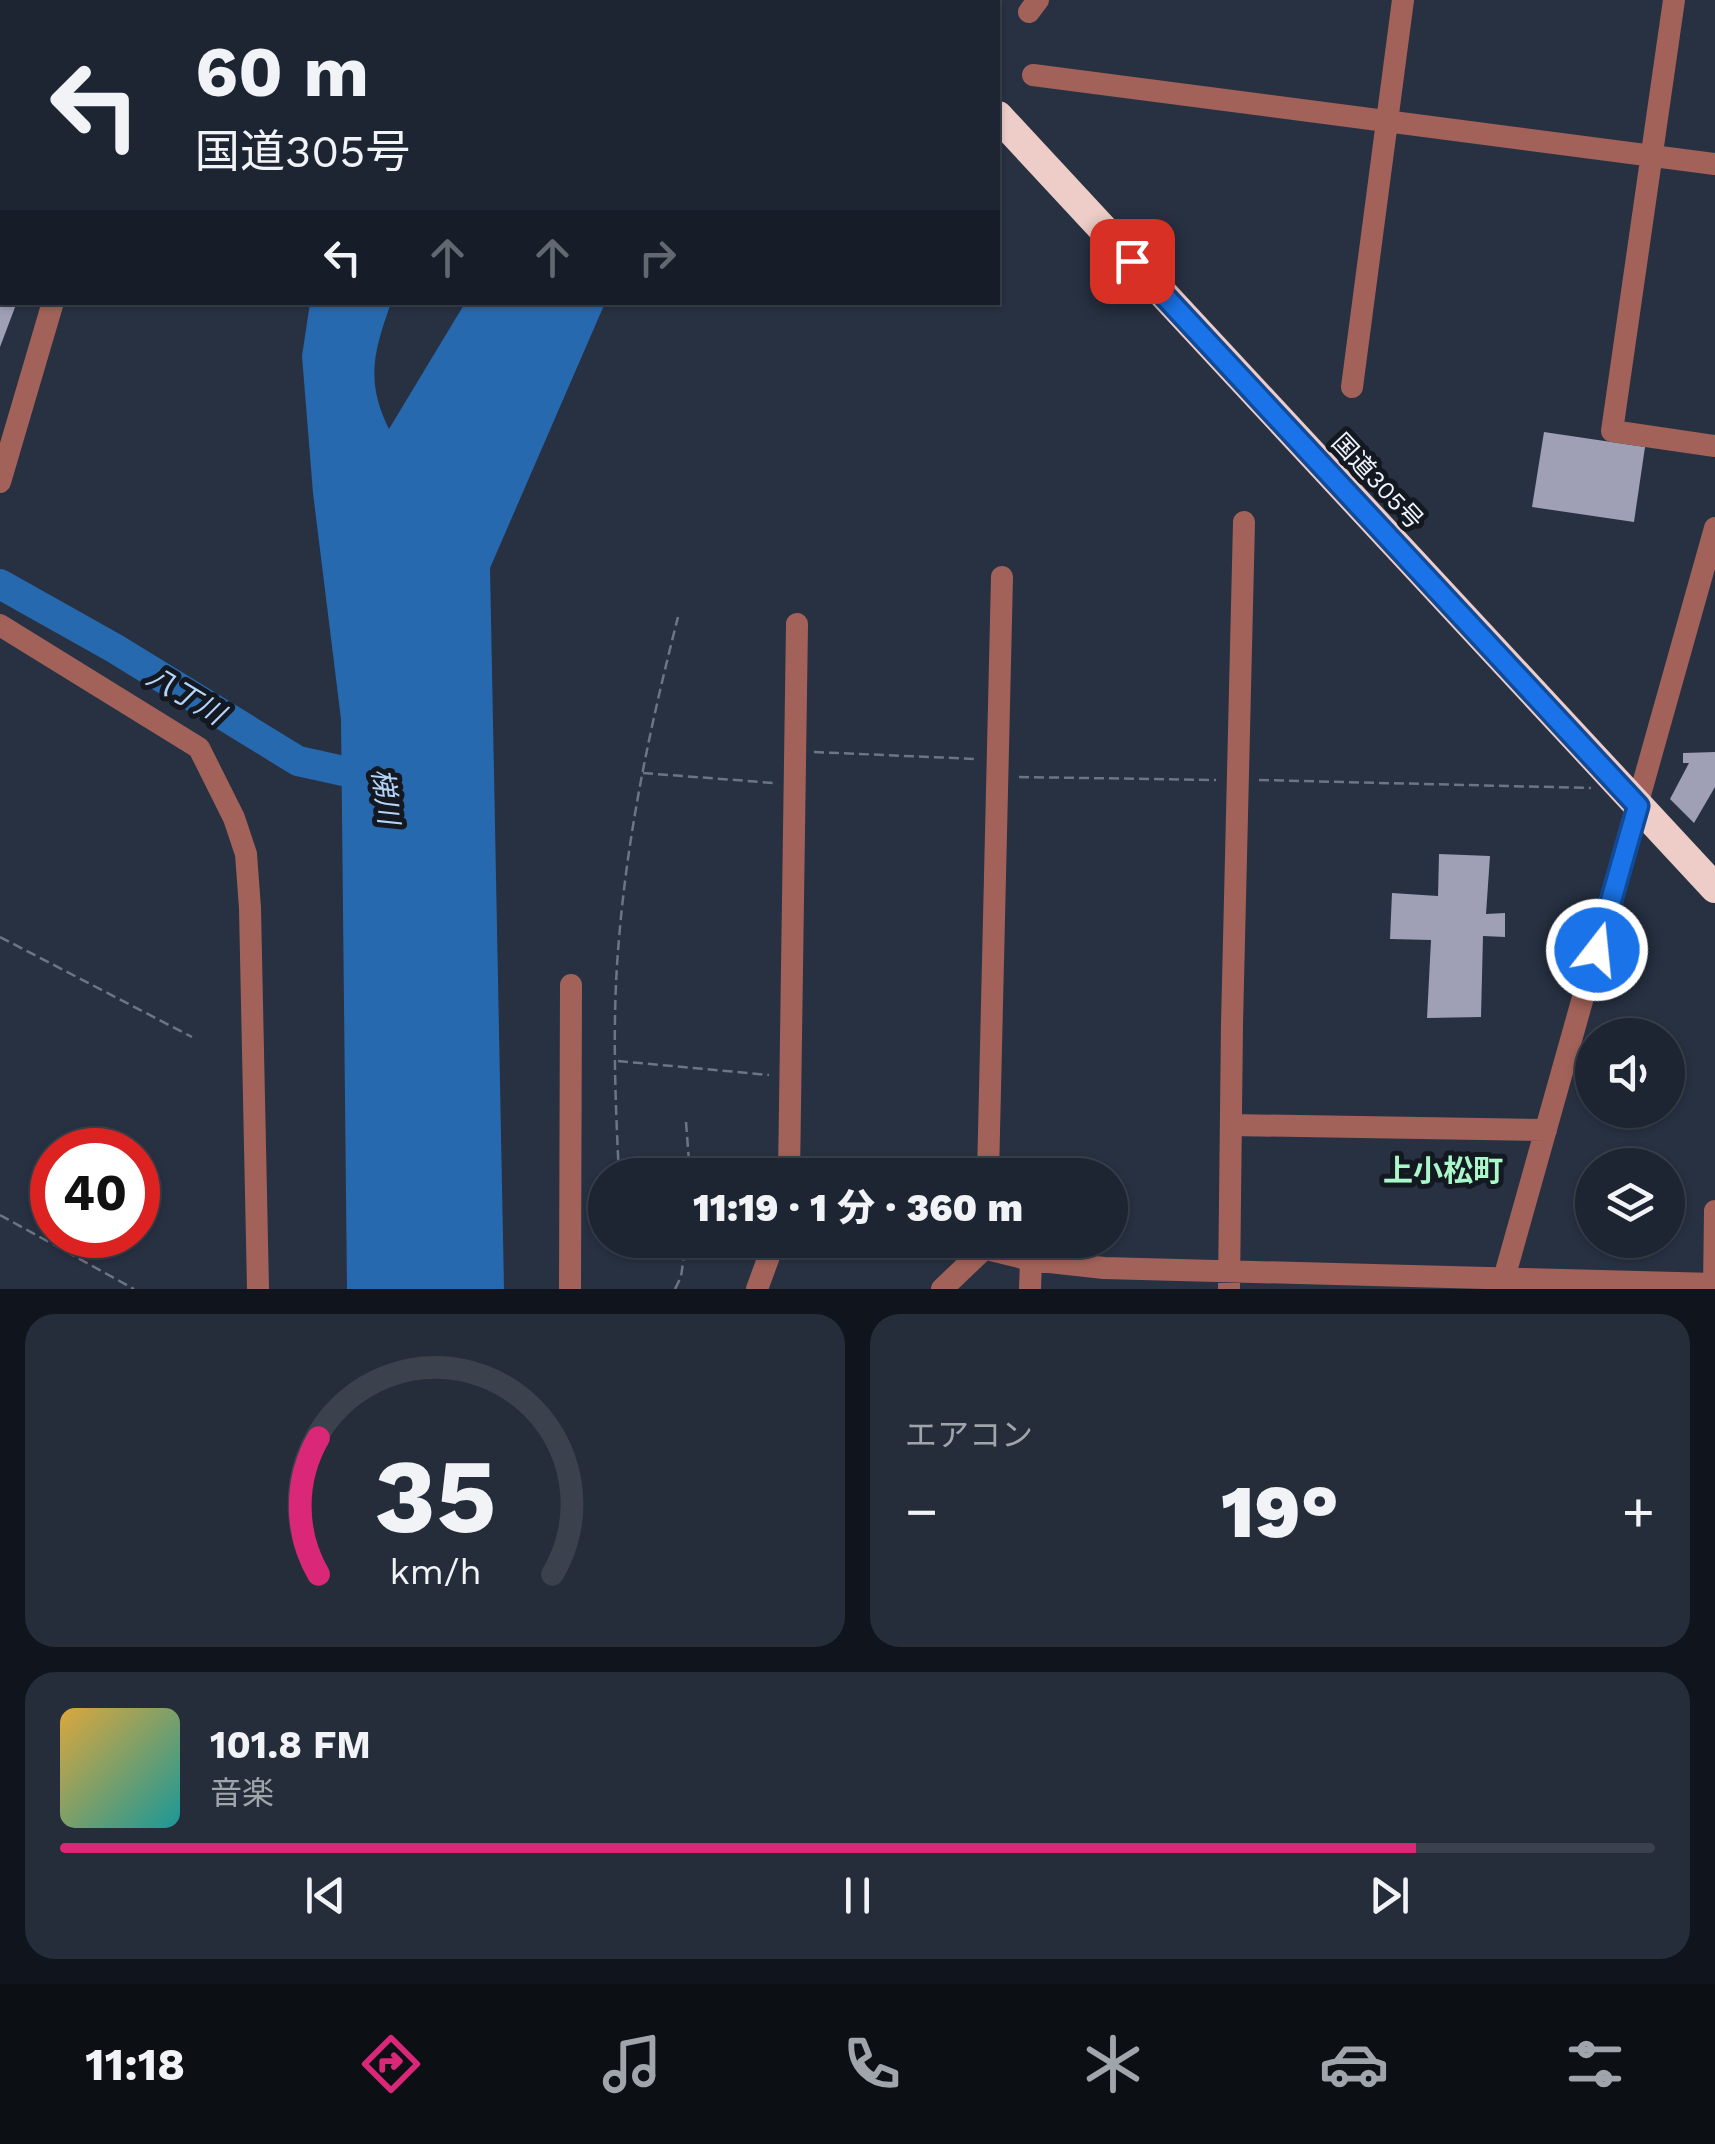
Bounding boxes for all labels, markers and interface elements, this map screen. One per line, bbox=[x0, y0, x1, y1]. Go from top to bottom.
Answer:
text: 60 m bbox=[195, 31, 369, 113]
icon: left bbox=[30, 40, 160, 170]
text: 国道305号 bbox=[195, 125, 410, 178]
pin bbox=[1090, 219, 1175, 304]
icon: left bbox=[315, 230, 370, 285]
icon: ahead bbox=[420, 230, 475, 285]
icon: ahead bbox=[525, 230, 580, 285]
icon: right bbox=[630, 230, 685, 285]
icon: arrive bbox=[1105, 234, 1160, 289]
street label: 国道305号 bbox=[1326, 428, 1429, 535]
water label: 八丁川 bbox=[141, 660, 233, 733]
water label: 梯川 bbox=[365, 766, 406, 829]
position arrow bbox=[1545, 898, 1649, 1002]
map controls bbox=[1575, 1018, 1685, 1258]
button: sound bbox=[1575, 1018, 1685, 1128]
speed limit sign: 40 bbox=[30, 1128, 160, 1258]
button: layers bbox=[1575, 1148, 1685, 1258]
district label: 上小松町 bbox=[1383, 1153, 1503, 1188]
text: 11:19 · 1 分 · 360 m bbox=[693, 1186, 1023, 1230]
text: エアコン bbox=[905, 1416, 1033, 1454]
text: 35 bbox=[374, 1435, 496, 1557]
text: 19° bbox=[1221, 1467, 1339, 1555]
text: − bbox=[905, 1479, 938, 1543]
text: + bbox=[1622, 1479, 1655, 1543]
text: km/h bbox=[389, 1551, 481, 1593]
text: 101.8 FM bbox=[210, 1723, 371, 1767]
text: 音楽 bbox=[210, 1774, 274, 1812]
icon: previous bbox=[298, 1868, 353, 1923]
icon: pause bbox=[830, 1868, 885, 1923]
icon: next bbox=[1362, 1868, 1417, 1923]
icon: directions bbox=[356, 2029, 426, 2099]
icon: music bbox=[597, 2029, 667, 2099]
icon: phone bbox=[837, 2029, 907, 2099]
icon: climate bbox=[1078, 2029, 1148, 2099]
icon: car bbox=[1319, 2029, 1389, 2099]
icon: filters bbox=[1560, 2029, 1630, 2099]
text: 11:18 bbox=[85, 2038, 185, 2091]

